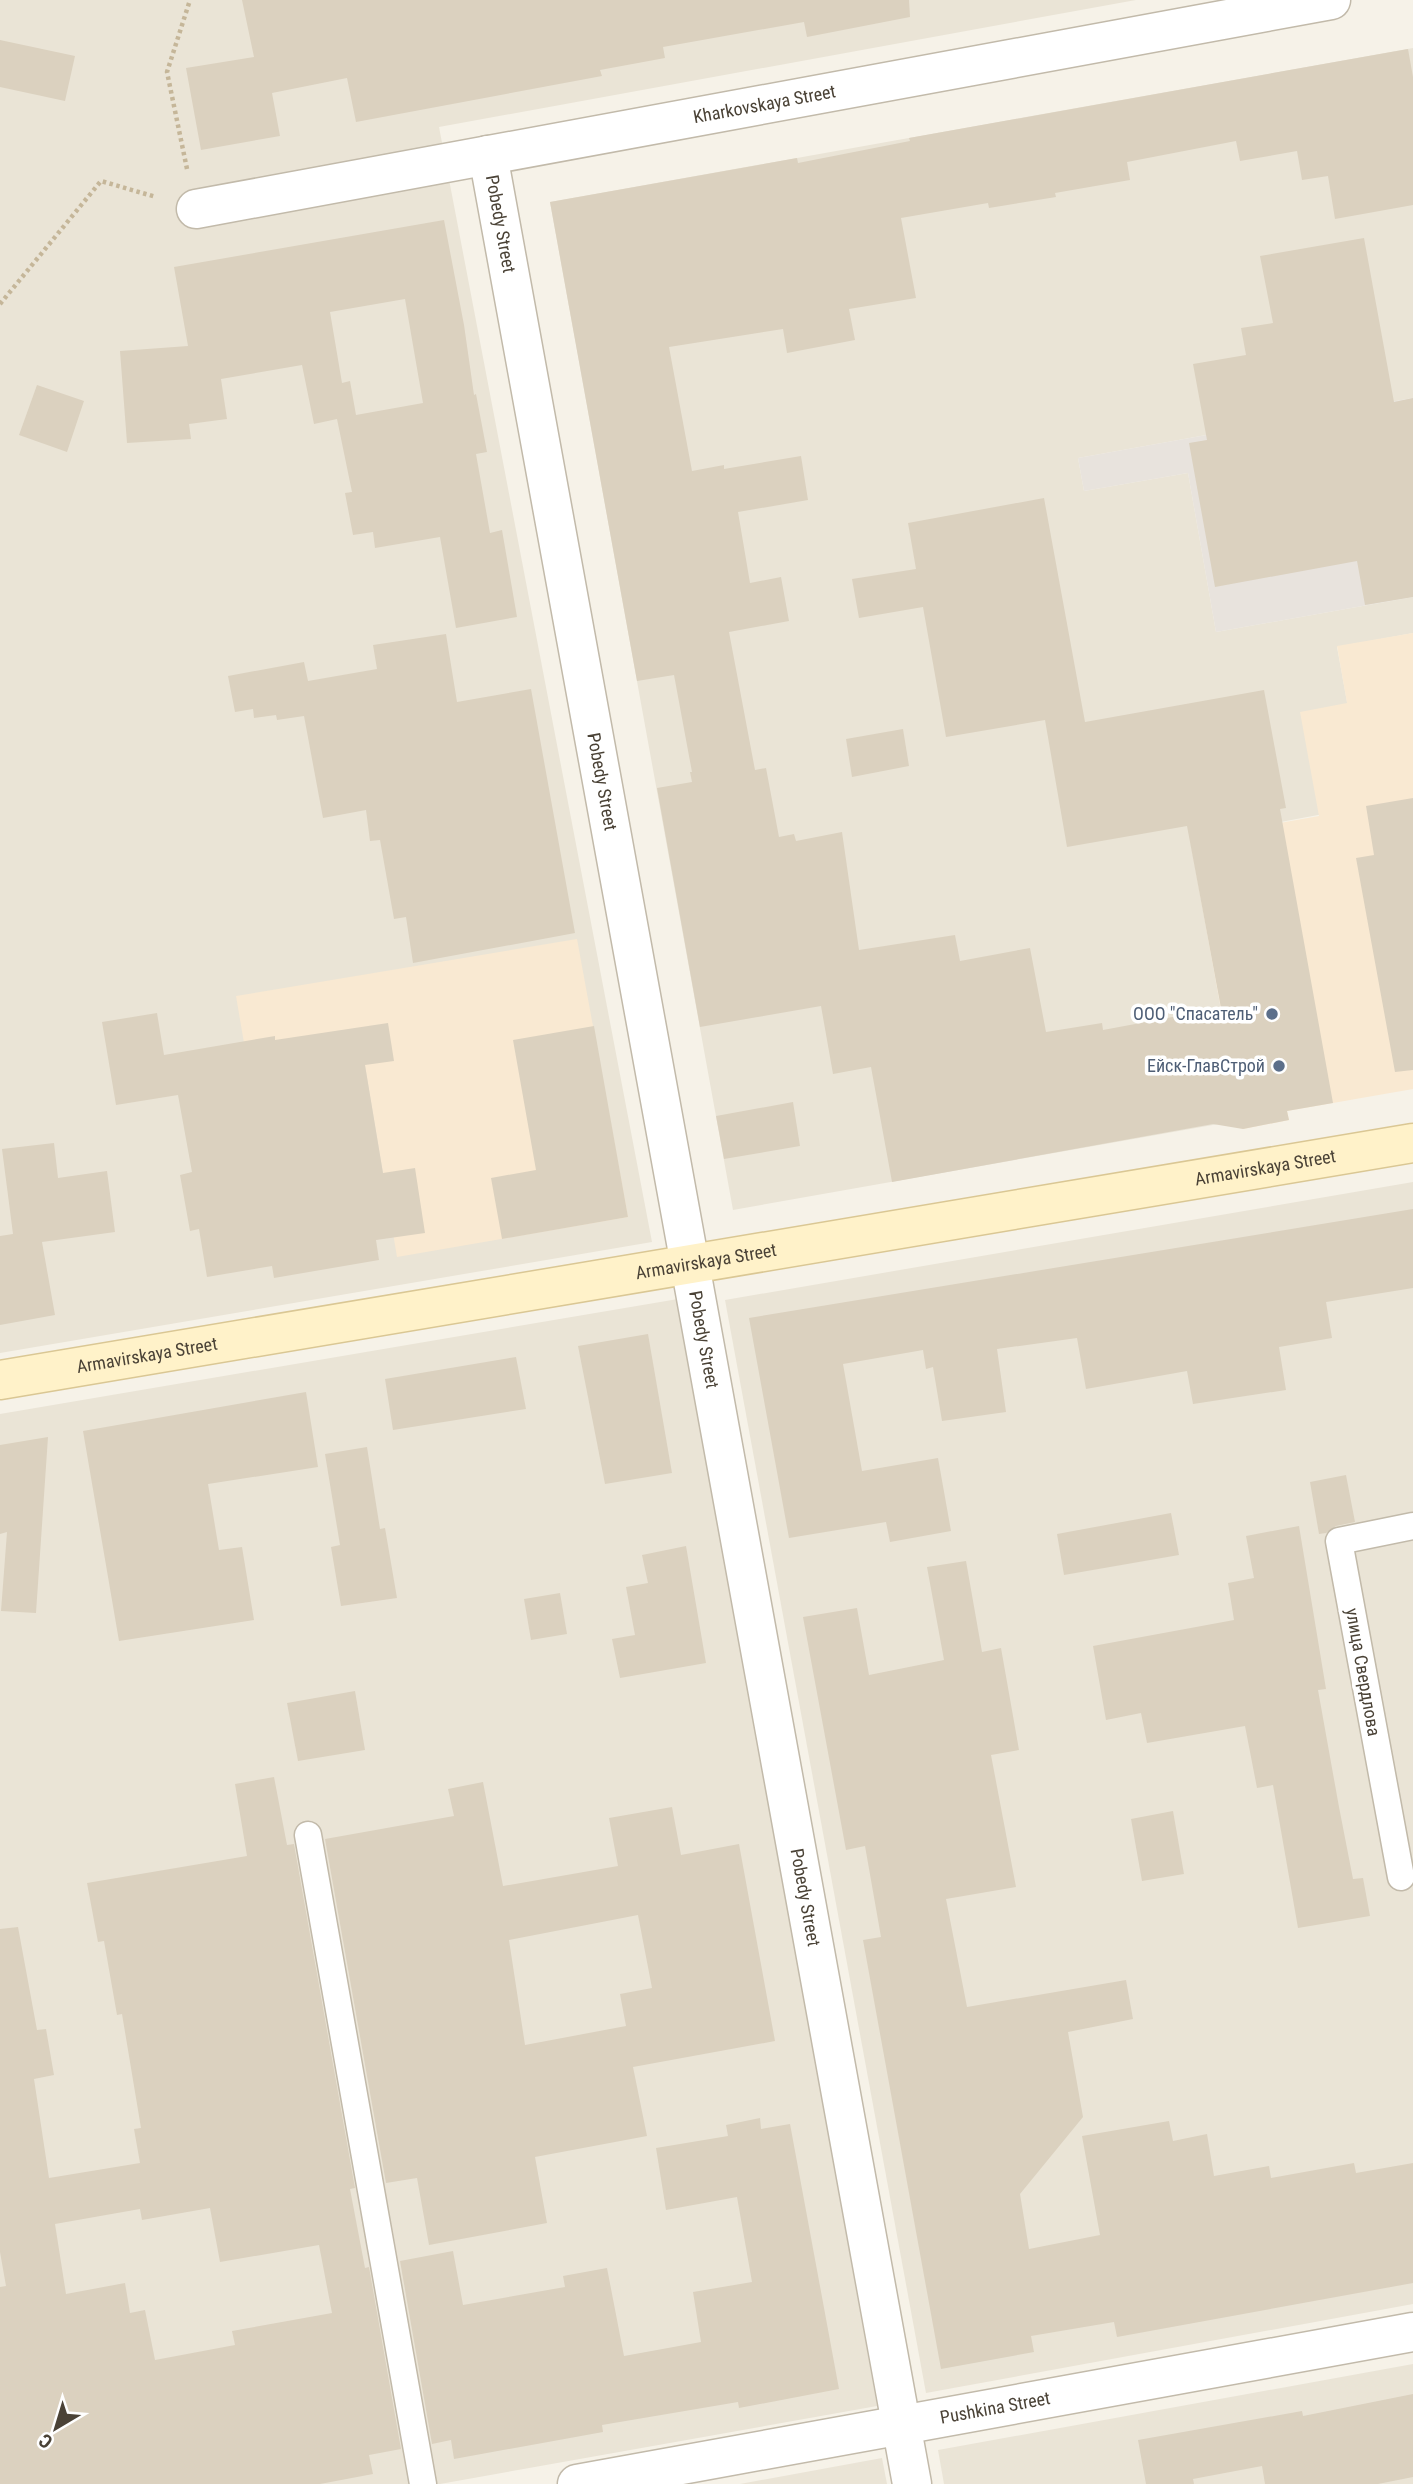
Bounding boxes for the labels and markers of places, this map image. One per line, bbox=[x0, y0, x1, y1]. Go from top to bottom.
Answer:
place label: ООО "Спасатель" bbox=[1133, 1003, 1258, 1024]
marker: ООО "Спасатель" bbox=[1264, 1006, 1280, 1022]
place label: Ейск-ГлавСтрой bbox=[1147, 1055, 1265, 1076]
marker: Ейск-ГлавСтрой bbox=[1271, 1058, 1287, 1074]

